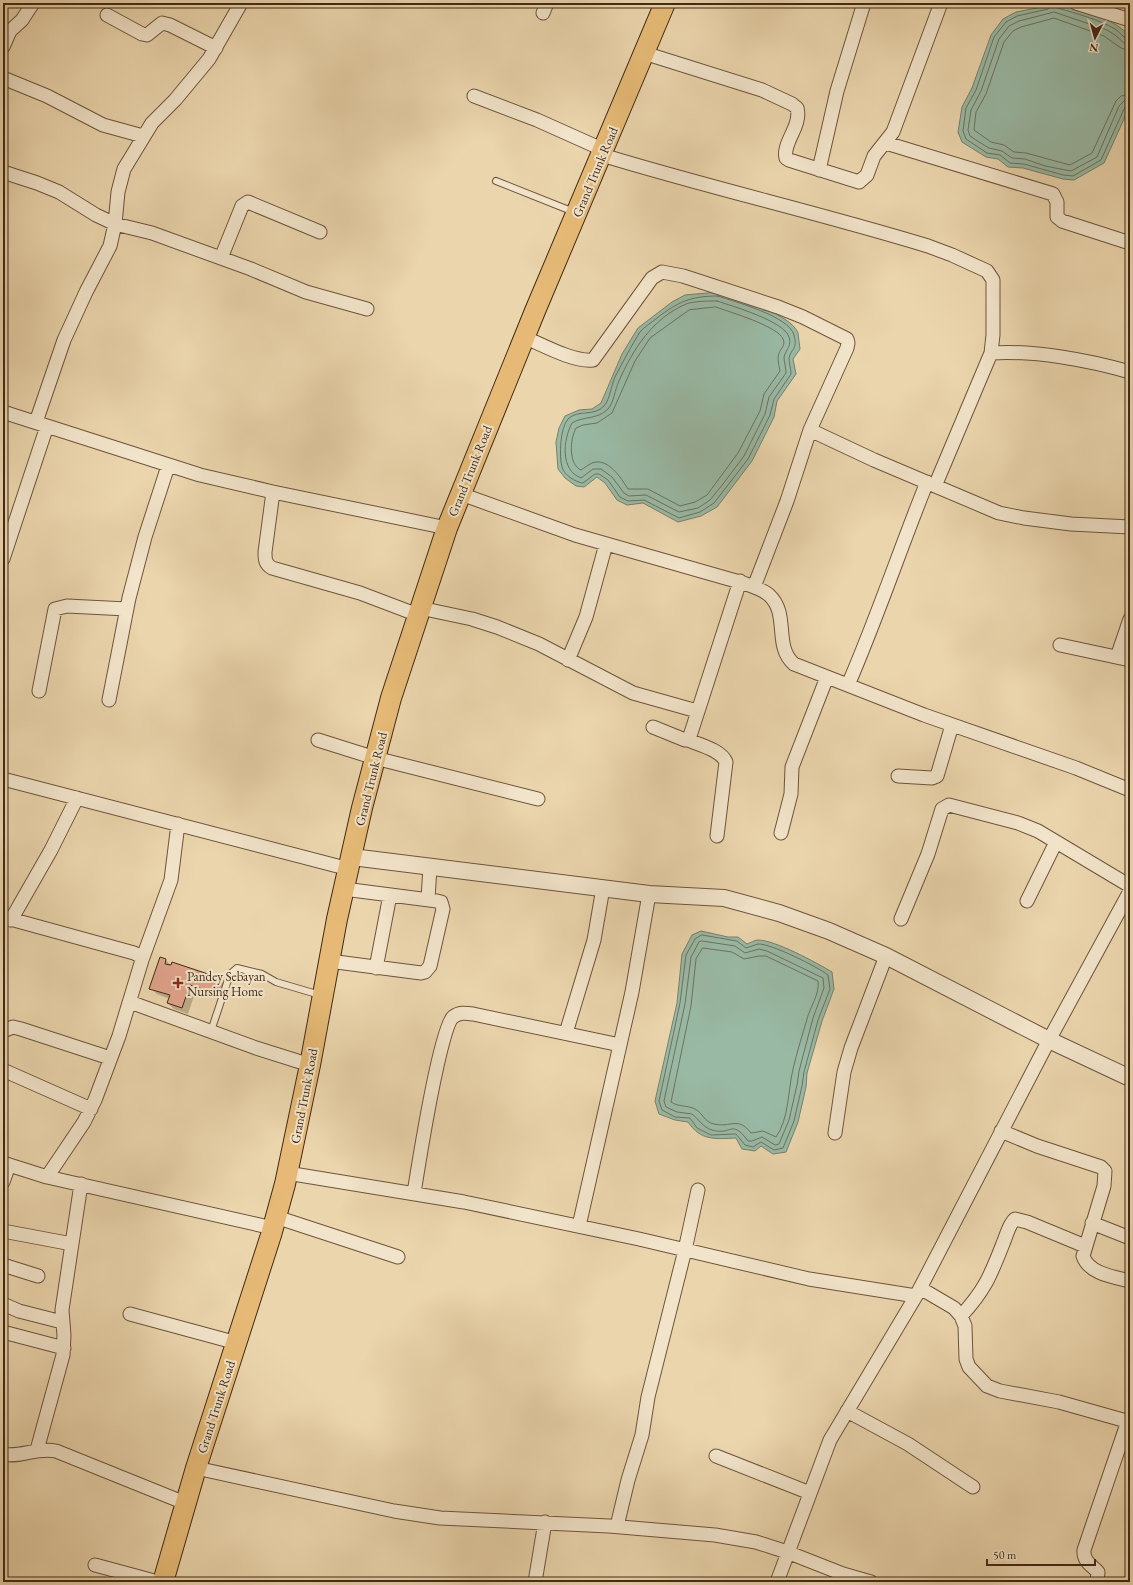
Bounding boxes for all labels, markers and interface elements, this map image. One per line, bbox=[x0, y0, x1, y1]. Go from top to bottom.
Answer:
north arrow bbox=[1075, 18, 1115, 58]
text: N bbox=[1089, 41, 1099, 55]
street label: Grand Trunk Road bbox=[568, 124, 622, 220]
street label: Grand Trunk Road bbox=[444, 423, 496, 519]
street label: Grand Trunk Road bbox=[351, 730, 391, 828]
place label: Pandey Sebayan Nursing Home bbox=[187, 968, 266, 1000]
marker: Pandey Sebayan Nursing Home bbox=[172, 977, 184, 989]
street label: Grand Trunk Road bbox=[286, 1047, 322, 1145]
street label: Grand Trunk Road bbox=[193, 1358, 239, 1455]
scale bar bbox=[987, 1541, 1095, 1567]
text: 50 m bbox=[993, 1547, 1017, 1563]

